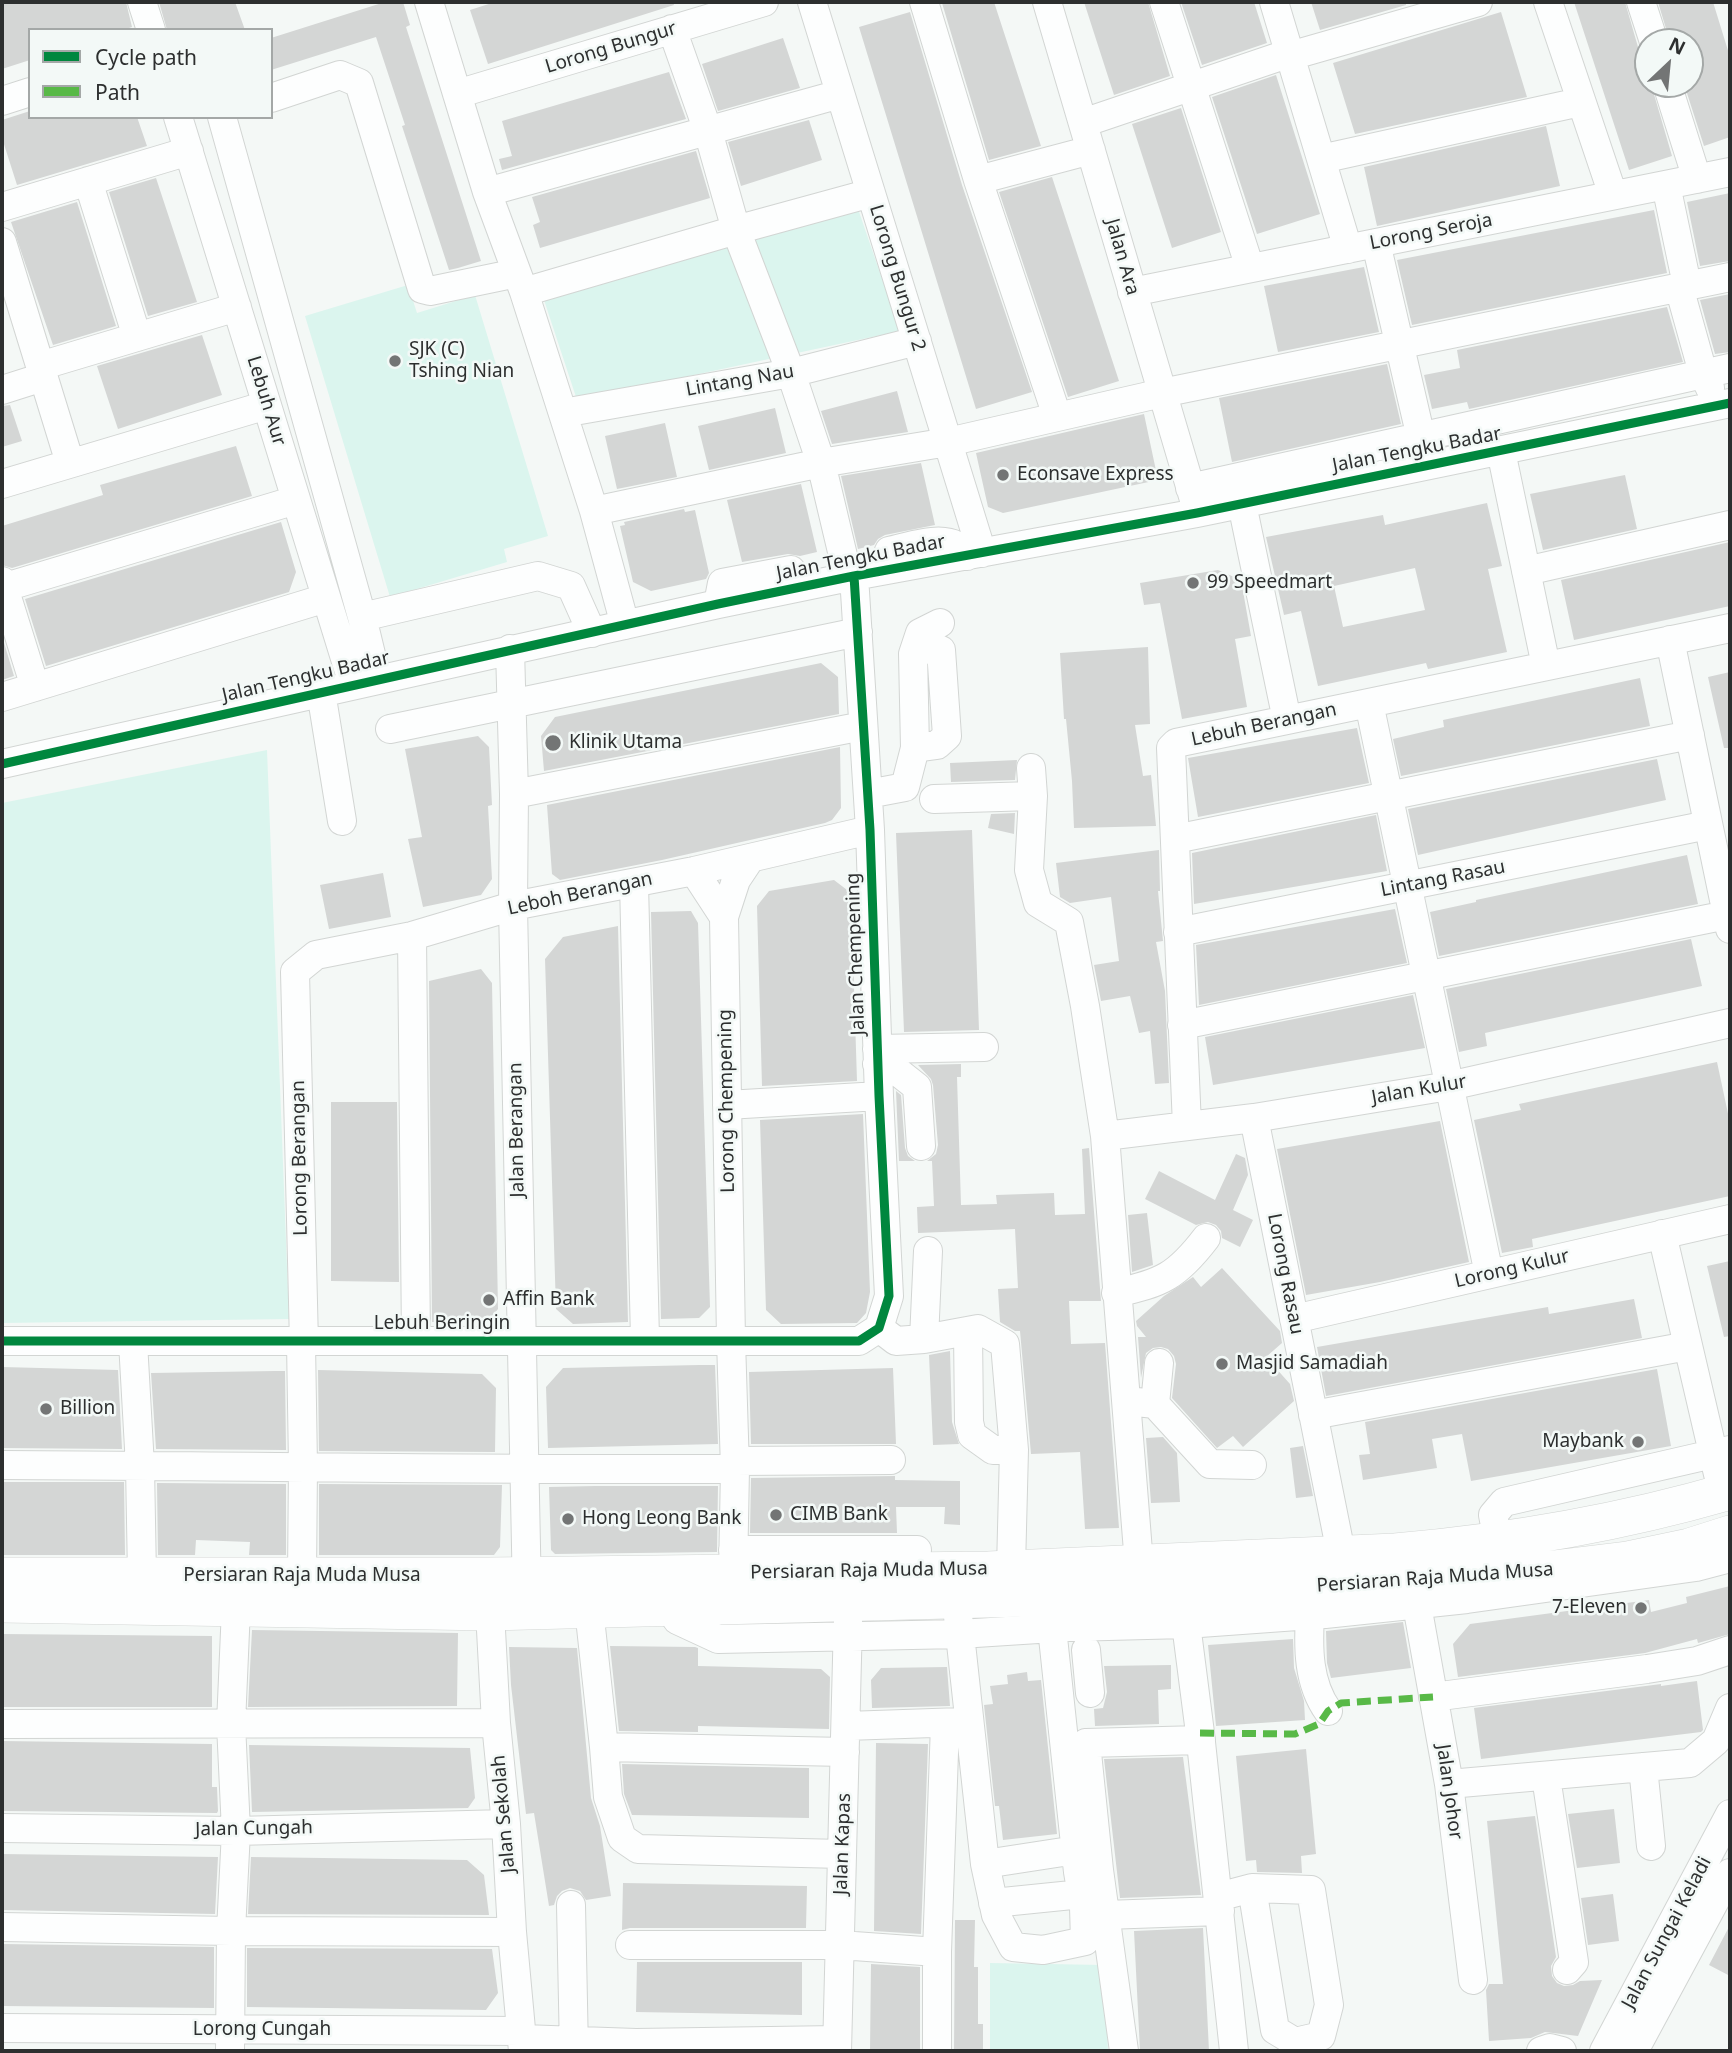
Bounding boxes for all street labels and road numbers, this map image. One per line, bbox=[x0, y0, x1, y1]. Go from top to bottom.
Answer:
street label: Lorong Bungur bbox=[543, 17, 679, 79]
street label: Lorong Bungur 2 bbox=[864, 202, 930, 354]
street label: Lorong Seroja bbox=[1368, 209, 1494, 255]
street label: Jalan Ara bbox=[1100, 216, 1144, 298]
street label: Lebuh Aur bbox=[242, 353, 290, 449]
street label: Lintang Nau bbox=[684, 360, 796, 402]
street label: Jalan Tengku Badar bbox=[1331, 422, 1503, 478]
street label: Jalan Tengku Badar bbox=[775, 530, 947, 586]
street label: Jalan Tengku Badar bbox=[220, 647, 392, 707]
street label: Lebuh Berangan bbox=[1189, 698, 1339, 752]
street label: Lintang Rasau bbox=[1379, 856, 1507, 902]
street label: Leboh Berangan bbox=[505, 868, 655, 920]
street label: Jalan Chempening bbox=[842, 872, 870, 1036]
street label: Lorong Chempening bbox=[714, 1009, 740, 1193]
street label: Jalan Berangan bbox=[504, 1062, 530, 1198]
street label: Jalan Kulur bbox=[1370, 1070, 1468, 1110]
street label: Lorong Berangan bbox=[287, 1080, 313, 1236]
street label: Lorong Rasau bbox=[1262, 1212, 1308, 1336]
street label: Lorong Kulur bbox=[1453, 1245, 1571, 1293]
street label: Lebuh Beringin bbox=[374, 1313, 510, 1335]
street label: Persiaran Raja Muda Musa bbox=[750, 1558, 988, 1584]
street label: Persiaran Raja Muda Musa bbox=[1316, 1558, 1554, 1598]
street label: Persiaran Raja Muda Musa bbox=[183, 1565, 421, 1587]
street label: Jalan Johor bbox=[1431, 1743, 1467, 1841]
street label: Jalan Sekolah bbox=[487, 1754, 521, 1874]
street label: Jalan Kapas bbox=[830, 1793, 856, 1895]
street label: Jalan Cungah bbox=[195, 1817, 313, 1841]
street label: Jalan Sungai Keladi bbox=[1617, 1853, 1717, 2013]
street label: Lorong Cungah bbox=[193, 2019, 331, 2041]

